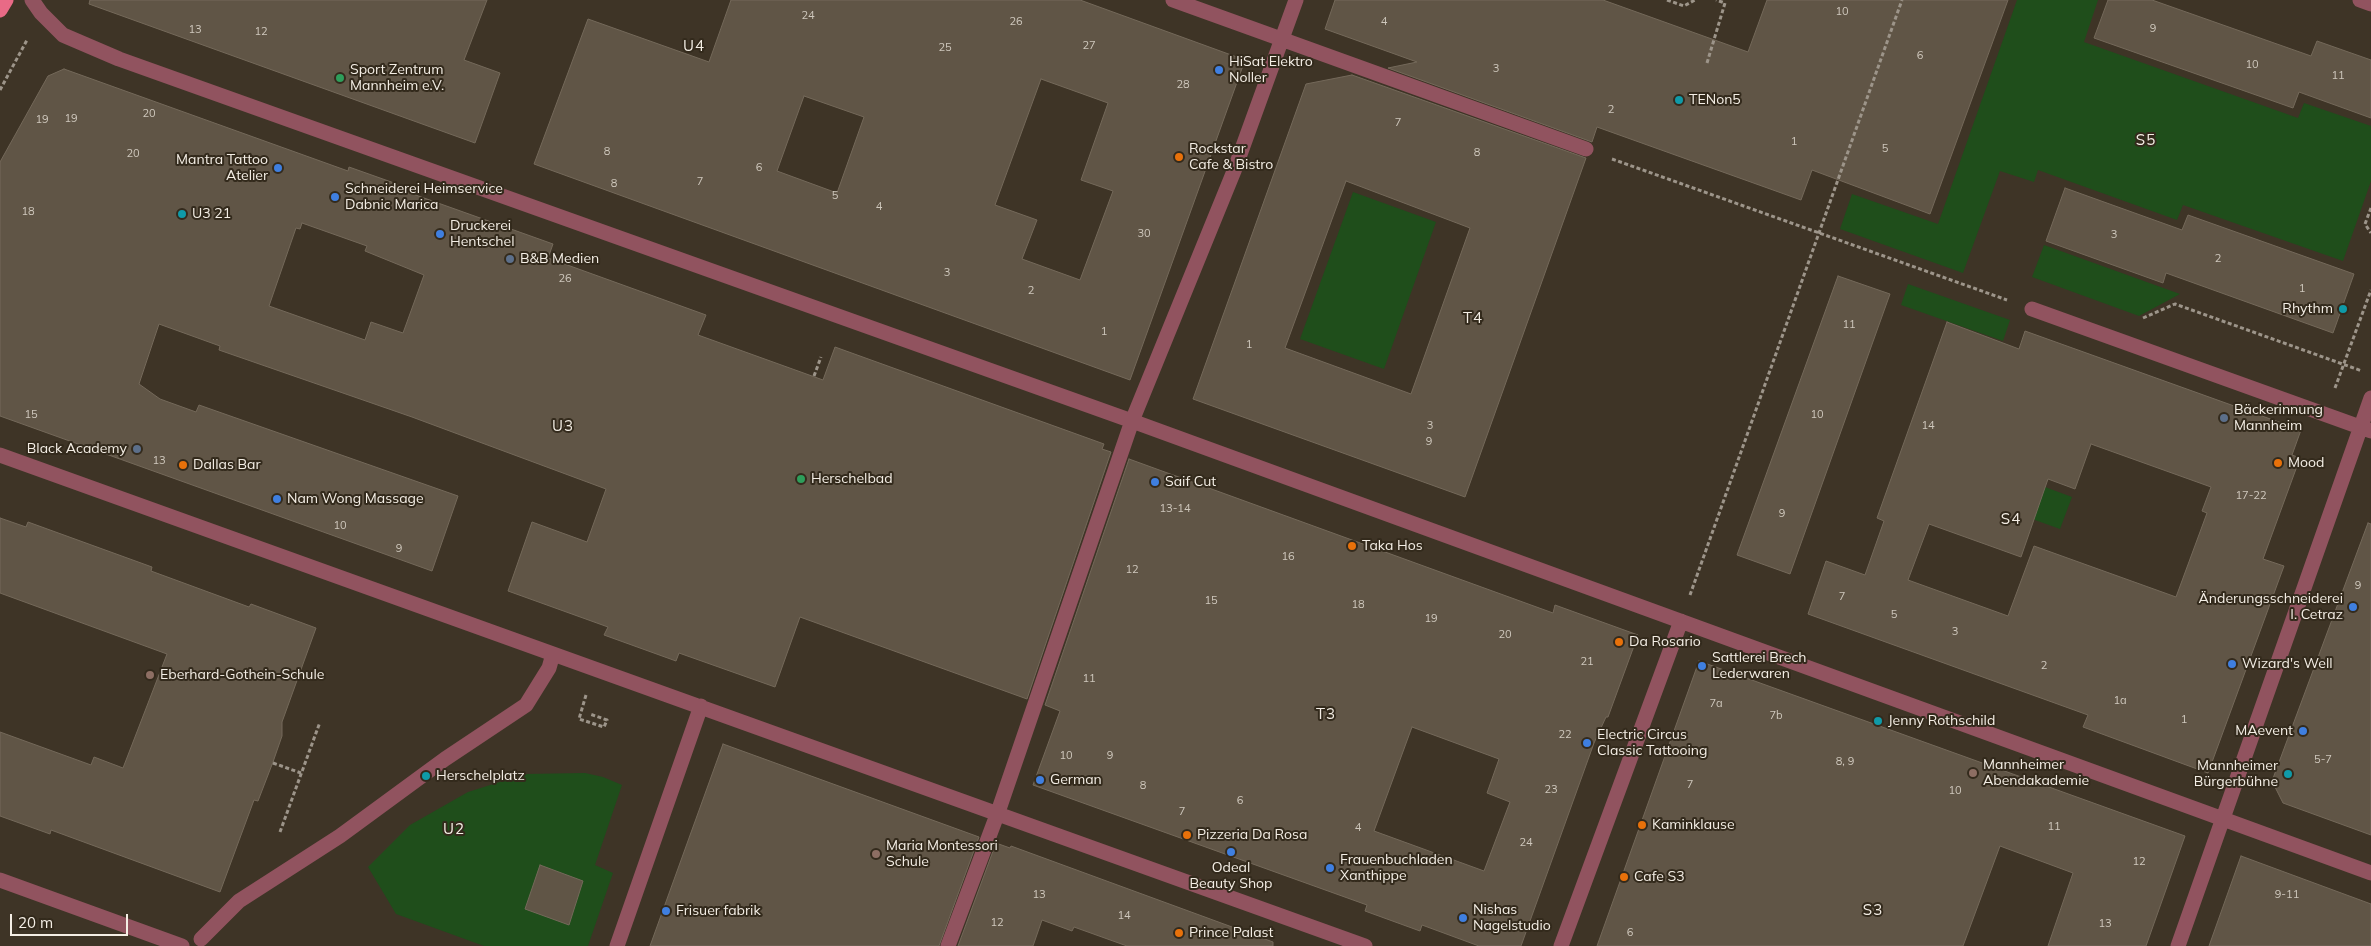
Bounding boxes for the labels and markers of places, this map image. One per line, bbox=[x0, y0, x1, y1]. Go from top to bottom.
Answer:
place label: HiSat Elektro Noller bbox=[1229, 54, 1313, 86]
place label: Sport Zentrum Mannheim e.V. bbox=[350, 62, 444, 94]
marker: HiSat Elektro Noller bbox=[1213, 64, 1225, 76]
marker: Sport Zentrum Mannheim e.V. bbox=[334, 72, 346, 84]
place label: TENon5 bbox=[1689, 92, 1741, 108]
marker: TENon5 bbox=[1673, 94, 1685, 106]
place label: Rockstar Cafe & Bistro bbox=[1189, 141, 1273, 174]
marker: Rockstar Cafe & Bistro bbox=[1173, 151, 1185, 163]
place label: Mantra Tattoo Atelier bbox=[176, 152, 268, 184]
marker: Mantra Tattoo Atelier bbox=[272, 162, 284, 174]
place label: Schneiderei Heimservice Dabnic Marica bbox=[345, 181, 503, 213]
marker: Schneiderei Heimservice Dabnic Marica bbox=[329, 191, 341, 203]
place label: U3 21 bbox=[192, 206, 231, 222]
marker: U3 21 bbox=[176, 208, 188, 220]
place label: Druckerei Hentschel bbox=[450, 218, 514, 250]
marker: Druckerei Hentschel bbox=[434, 228, 446, 240]
place label: B&B Medien bbox=[520, 251, 599, 267]
marker: B&B Medien bbox=[504, 253, 516, 265]
place label: Rhythm bbox=[2282, 301, 2333, 317]
marker: Rhythm bbox=[2337, 303, 2349, 315]
place label: Bäckerinnung Mannheim bbox=[2234, 402, 2323, 434]
marker: Bäckerinnung Mannheim bbox=[2218, 412, 2230, 424]
place label: Black Academy bbox=[27, 441, 127, 457]
marker: Black Academy bbox=[131, 443, 143, 455]
place label: Mood bbox=[2288, 455, 2324, 471]
place label: Dallas Bar bbox=[193, 457, 261, 473]
marker: Mood bbox=[2272, 457, 2284, 469]
marker: Dallas Bar bbox=[177, 459, 189, 471]
place label: Herschelbad bbox=[811, 471, 893, 487]
marker: Herschelbad bbox=[795, 473, 807, 485]
place label: Saif Cut bbox=[1165, 474, 1216, 490]
marker: Saif Cut bbox=[1149, 476, 1161, 488]
place label: Nam Wong Massage bbox=[287, 491, 424, 507]
marker: Nam Wong Massage bbox=[271, 493, 283, 505]
place label: Taka Hos bbox=[1362, 538, 1423, 554]
marker: Taka Hos bbox=[1346, 540, 1358, 552]
place label: Änderungsschneiderei I. Cetraz bbox=[2199, 591, 2343, 624]
marker: Änderungsschneiderei I. Cetraz bbox=[2347, 601, 2359, 613]
place label: Da Rosario bbox=[1629, 634, 1701, 650]
marker: Da Rosario bbox=[1613, 636, 1625, 648]
place label: Sattlerei Brech Lederwaren bbox=[1712, 650, 1807, 682]
place label: Wizard's Well bbox=[2242, 656, 2333, 672]
marker: Wizard's Well bbox=[2226, 658, 2238, 670]
marker: Sattlerei Brech Lederwaren bbox=[1696, 660, 1708, 672]
place label: Eberhard-Gothein-Schule bbox=[160, 667, 324, 683]
marker: Eberhard-Gothein-Schule bbox=[144, 669, 156, 681]
place label: Jenny Rothschild bbox=[1888, 713, 1995, 729]
marker: Jenny Rothschild bbox=[1872, 715, 1884, 727]
place label: MAevent bbox=[2235, 723, 2293, 739]
marker: MAevent bbox=[2297, 725, 2309, 737]
place label: Electric Circus Classic Tattooing bbox=[1597, 727, 1707, 760]
marker: Electric Circus Classic Tattooing bbox=[1581, 737, 1593, 749]
place label: Mannheimer Abendakademie bbox=[1983, 757, 2089, 790]
place label: Mannheimer Bürgerbühne bbox=[2194, 758, 2278, 790]
marker: Mannheimer Abendakademie bbox=[1967, 767, 1979, 779]
place label: Herschelplatz bbox=[436, 768, 525, 784]
marker: Mannheimer Bürgerbühne bbox=[2282, 768, 2294, 780]
marker: Herschelplatz bbox=[420, 770, 432, 782]
place label: German bbox=[1050, 772, 1102, 788]
marker: German bbox=[1034, 774, 1046, 786]
place label: Kaminklause bbox=[1652, 817, 1735, 833]
marker: Kaminklause bbox=[1636, 819, 1648, 831]
place label: Pizzeria Da Rosa bbox=[1197, 827, 1307, 843]
marker: Pizzeria Da Rosa bbox=[1181, 829, 1193, 841]
place label: Maria Montessori Schule bbox=[886, 838, 998, 870]
marker: Odeal Beauty Shop bbox=[1225, 846, 1237, 858]
marker: Maria Montessori Schule bbox=[870, 848, 882, 860]
place label: Frauenbuchladen Xanthippe bbox=[1340, 852, 1453, 884]
place label: Odeal Beauty Shop bbox=[1189, 860, 1273, 892]
marker: Frauenbuchladen Xanthippe bbox=[1324, 862, 1336, 874]
place label: Cafe S3 bbox=[1634, 869, 1685, 885]
marker: Cafe S3 bbox=[1618, 871, 1630, 883]
place label: Nishas Nagelstudio bbox=[1473, 902, 1551, 934]
place label: Frisuer fabrik bbox=[676, 903, 761, 919]
marker: Frisuer fabrik bbox=[660, 905, 672, 917]
marker: Nishas Nagelstudio bbox=[1457, 912, 1469, 924]
place label: Prince Palast bbox=[1189, 925, 1273, 941]
marker: Prince Palast bbox=[1173, 927, 1185, 939]

